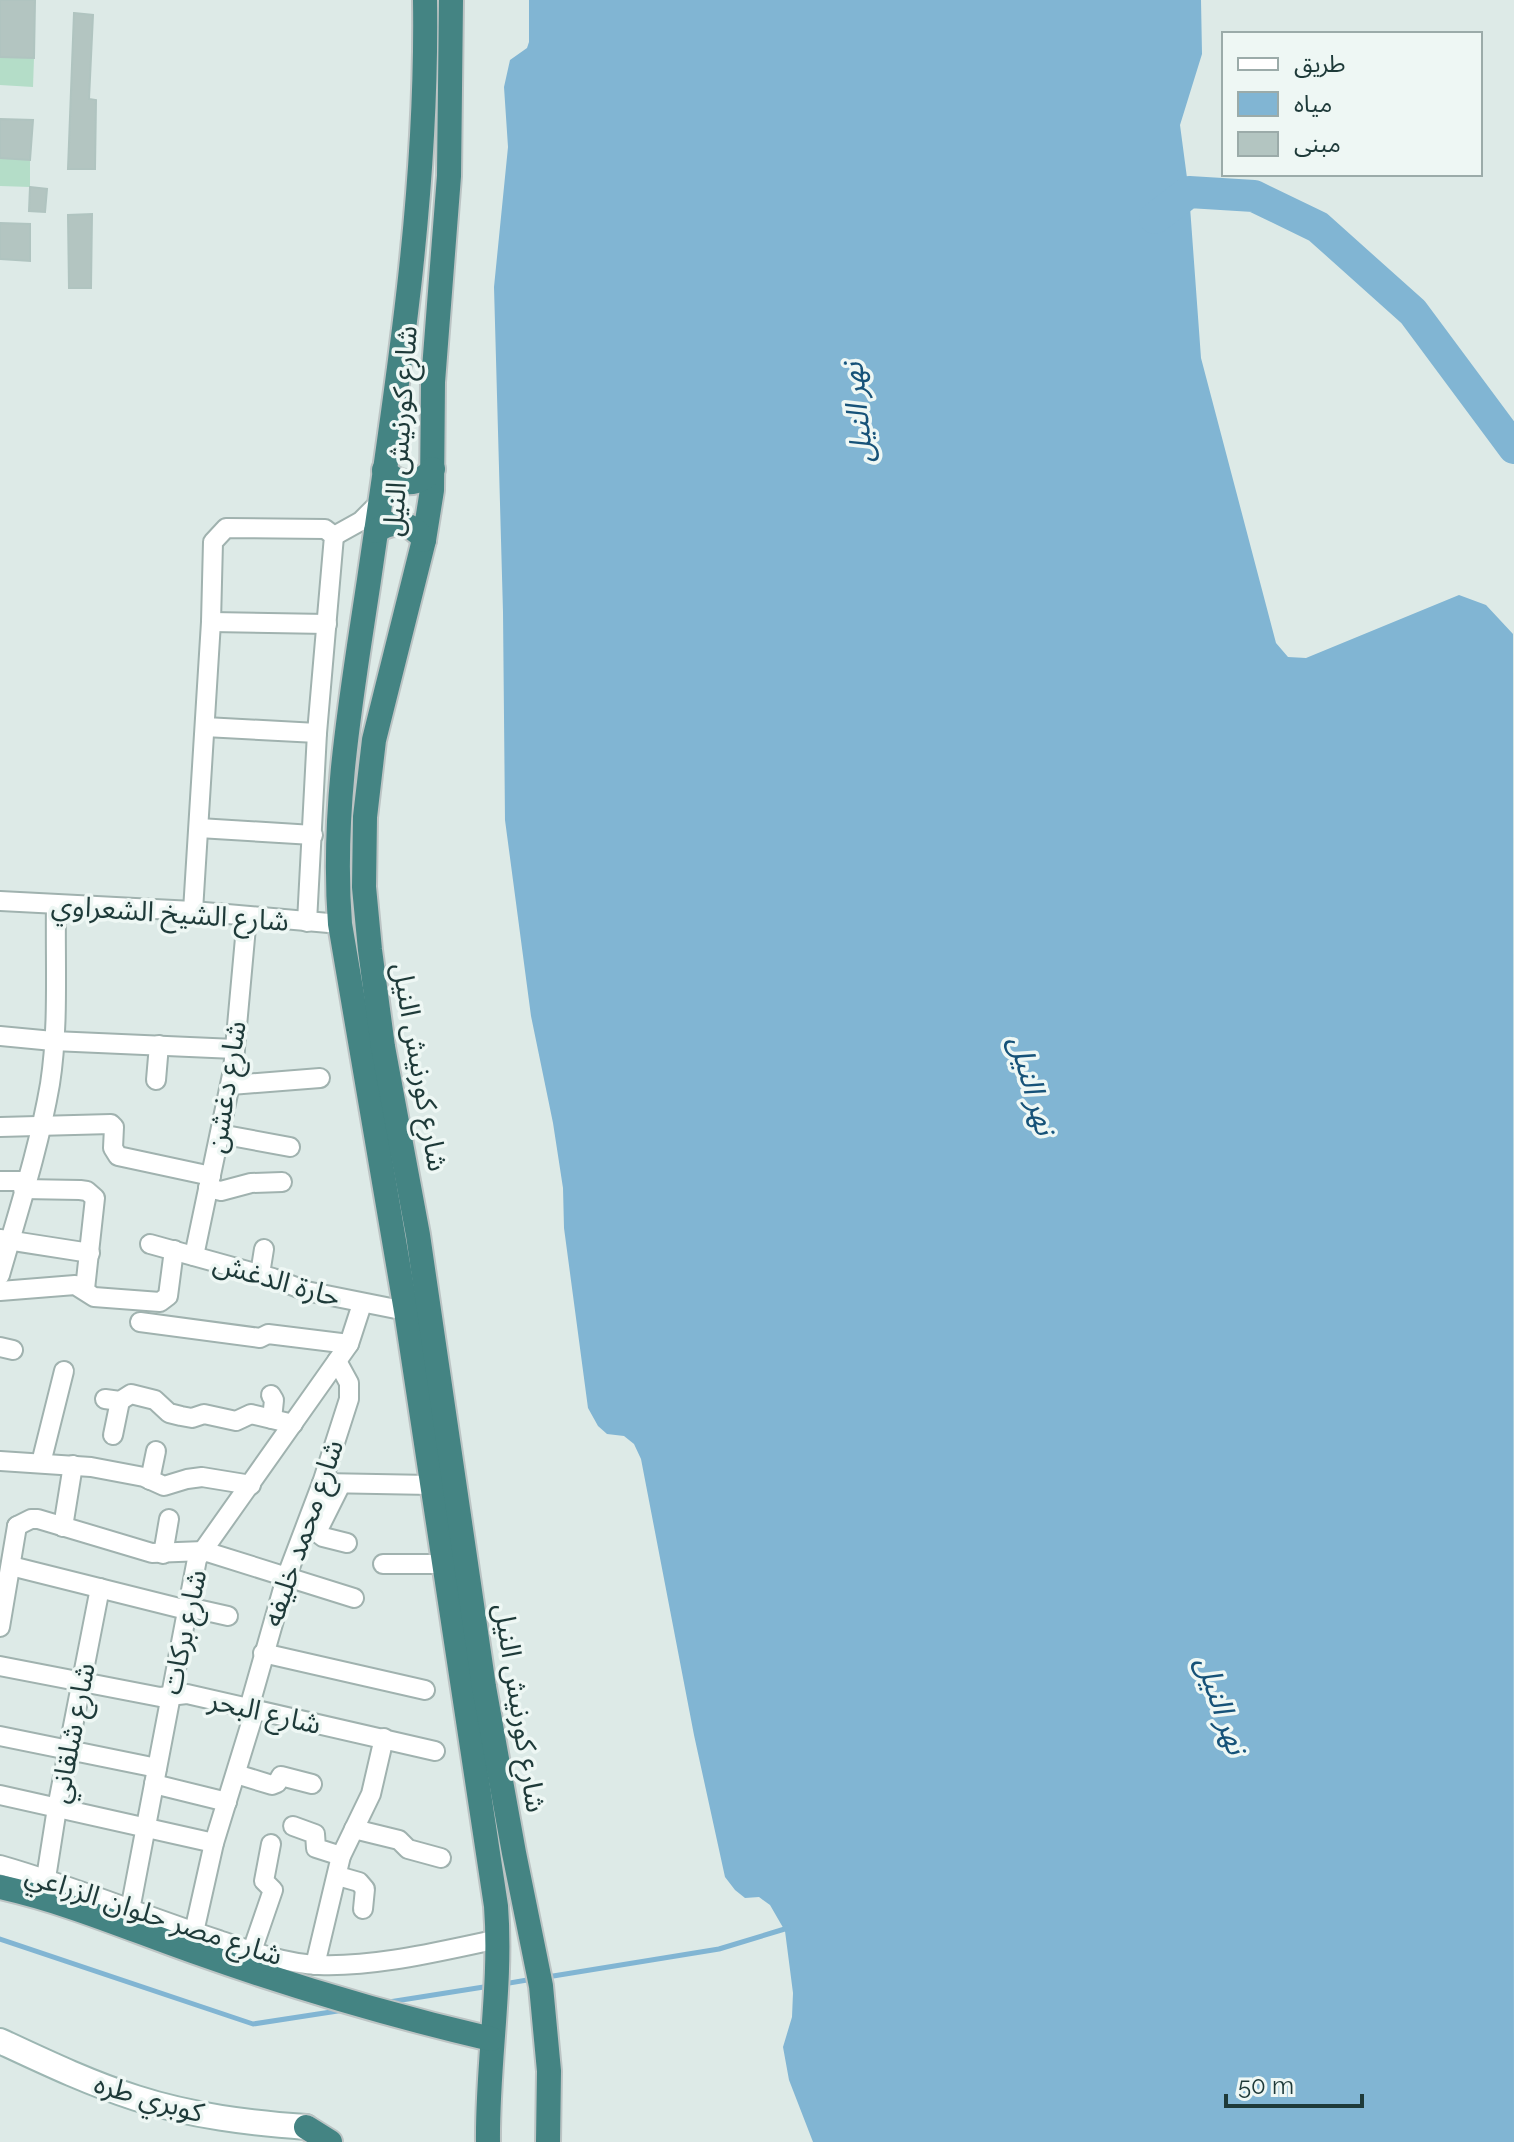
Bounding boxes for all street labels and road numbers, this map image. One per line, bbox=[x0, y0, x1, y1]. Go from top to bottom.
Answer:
street label: شارع كورنيش النيل bbox=[376, 325, 428, 538]
street label: شارع الشيخ الشعراوي bbox=[50, 888, 290, 942]
street label: شارع كورنيش النيل bbox=[381, 960, 455, 1174]
street label: شارع دغشن bbox=[199, 1019, 257, 1156]
street label: حارة الدغش bbox=[210, 1246, 344, 1314]
street label: شارع محمد خليفه bbox=[256, 1435, 354, 1632]
street label: شارع بركات bbox=[155, 1567, 217, 1698]
street label: شارع كورنيش النيل bbox=[483, 1601, 553, 1815]
street label: شارع شلقاني bbox=[42, 1660, 106, 1807]
street label: شارع البحر bbox=[204, 1683, 324, 1745]
street label: شارع مصر حلوان الزراعي bbox=[20, 1858, 287, 1976]
street label: كوبري طره bbox=[89, 2067, 208, 2134]

